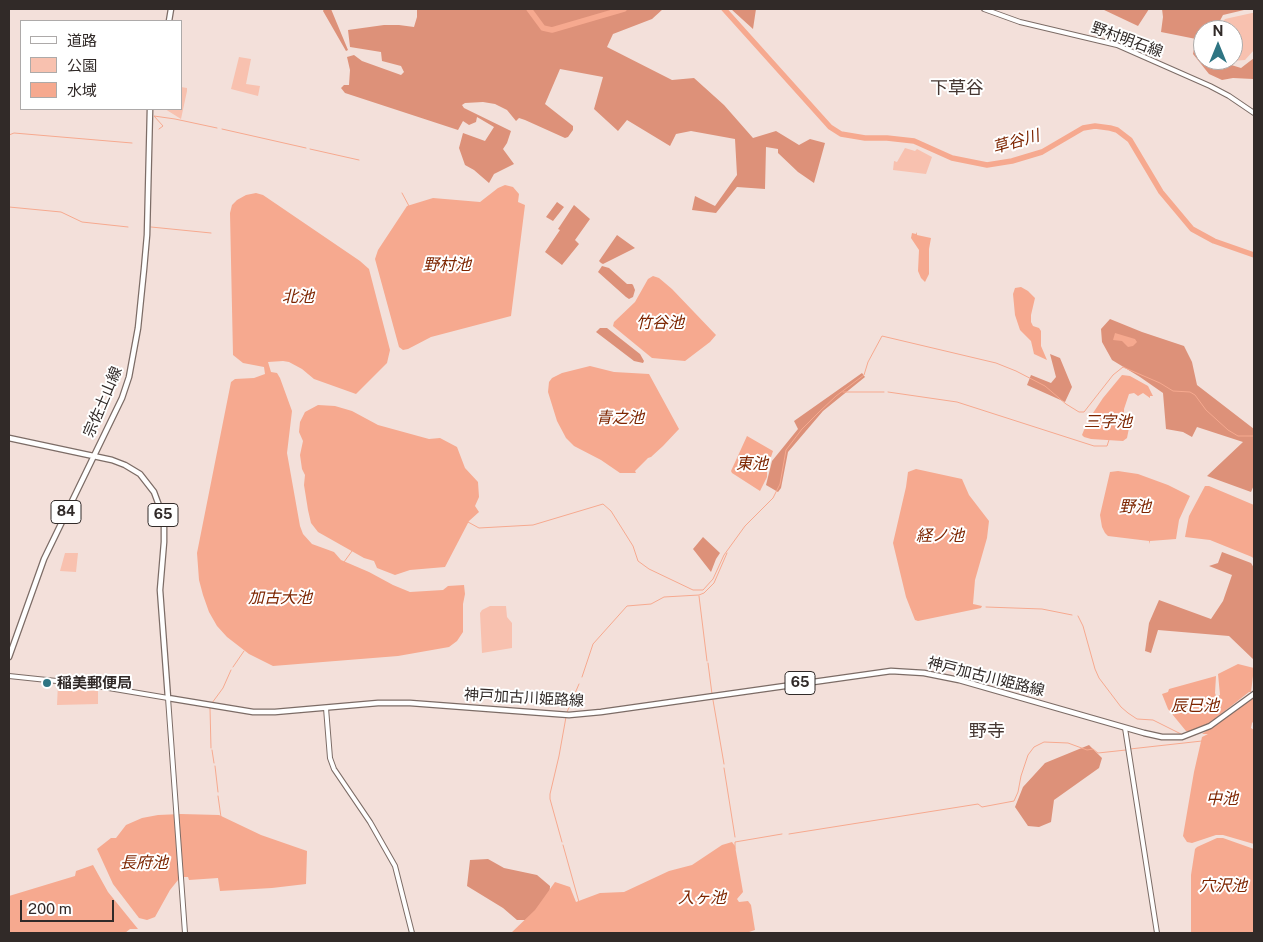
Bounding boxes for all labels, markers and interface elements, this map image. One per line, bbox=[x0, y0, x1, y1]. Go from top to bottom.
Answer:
street label: 野村明石線 bbox=[1089, 19, 1165, 61]
legend bbox=[20, 20, 182, 110]
north arrow bbox=[1193, 20, 1243, 70]
text: N bbox=[1213, 23, 1223, 39]
text: 道路 bbox=[67, 32, 97, 49]
text: 公園 bbox=[67, 57, 97, 74]
district label: 下草谷 bbox=[930, 77, 984, 99]
text: 水域 bbox=[67, 82, 97, 99]
water label: 草谷川 bbox=[990, 126, 1042, 158]
water label: 野村池 bbox=[423, 255, 471, 275]
water label: 北池 bbox=[282, 287, 314, 307]
water label: 竹谷池 bbox=[636, 313, 684, 333]
street label: 宗佐土山線 bbox=[80, 364, 126, 440]
water label: 青之池 bbox=[596, 408, 644, 428]
water label: 三字池 bbox=[1084, 412, 1132, 432]
water label: 東池 bbox=[736, 454, 768, 474]
water label: 野池 bbox=[1119, 497, 1151, 517]
road number: 84 bbox=[51, 501, 81, 524]
road number: 65 bbox=[148, 504, 178, 526]
water label: 経ノ池 bbox=[916, 526, 964, 546]
water label: 加古大池 bbox=[248, 588, 312, 608]
street label: 神戸加古川姫路線 bbox=[926, 654, 1046, 700]
road number: 65 bbox=[785, 671, 815, 694]
place label: 稲美郵便局 bbox=[57, 674, 132, 692]
marker: 稲美郵便局 bbox=[41, 677, 53, 689]
street label: 神戸加古川姫路線 bbox=[464, 686, 584, 710]
water label: 辰巳池 bbox=[1171, 696, 1219, 716]
district label: 野寺 bbox=[969, 720, 1005, 742]
water label: 中池 bbox=[1206, 789, 1238, 809]
water label: 長府池 bbox=[120, 853, 168, 873]
water label: 穴沢池 bbox=[1199, 876, 1247, 896]
water label: 入ヶ池 bbox=[678, 888, 726, 908]
scale bar bbox=[22, 890, 116, 922]
text: 200 m bbox=[28, 900, 72, 917]

